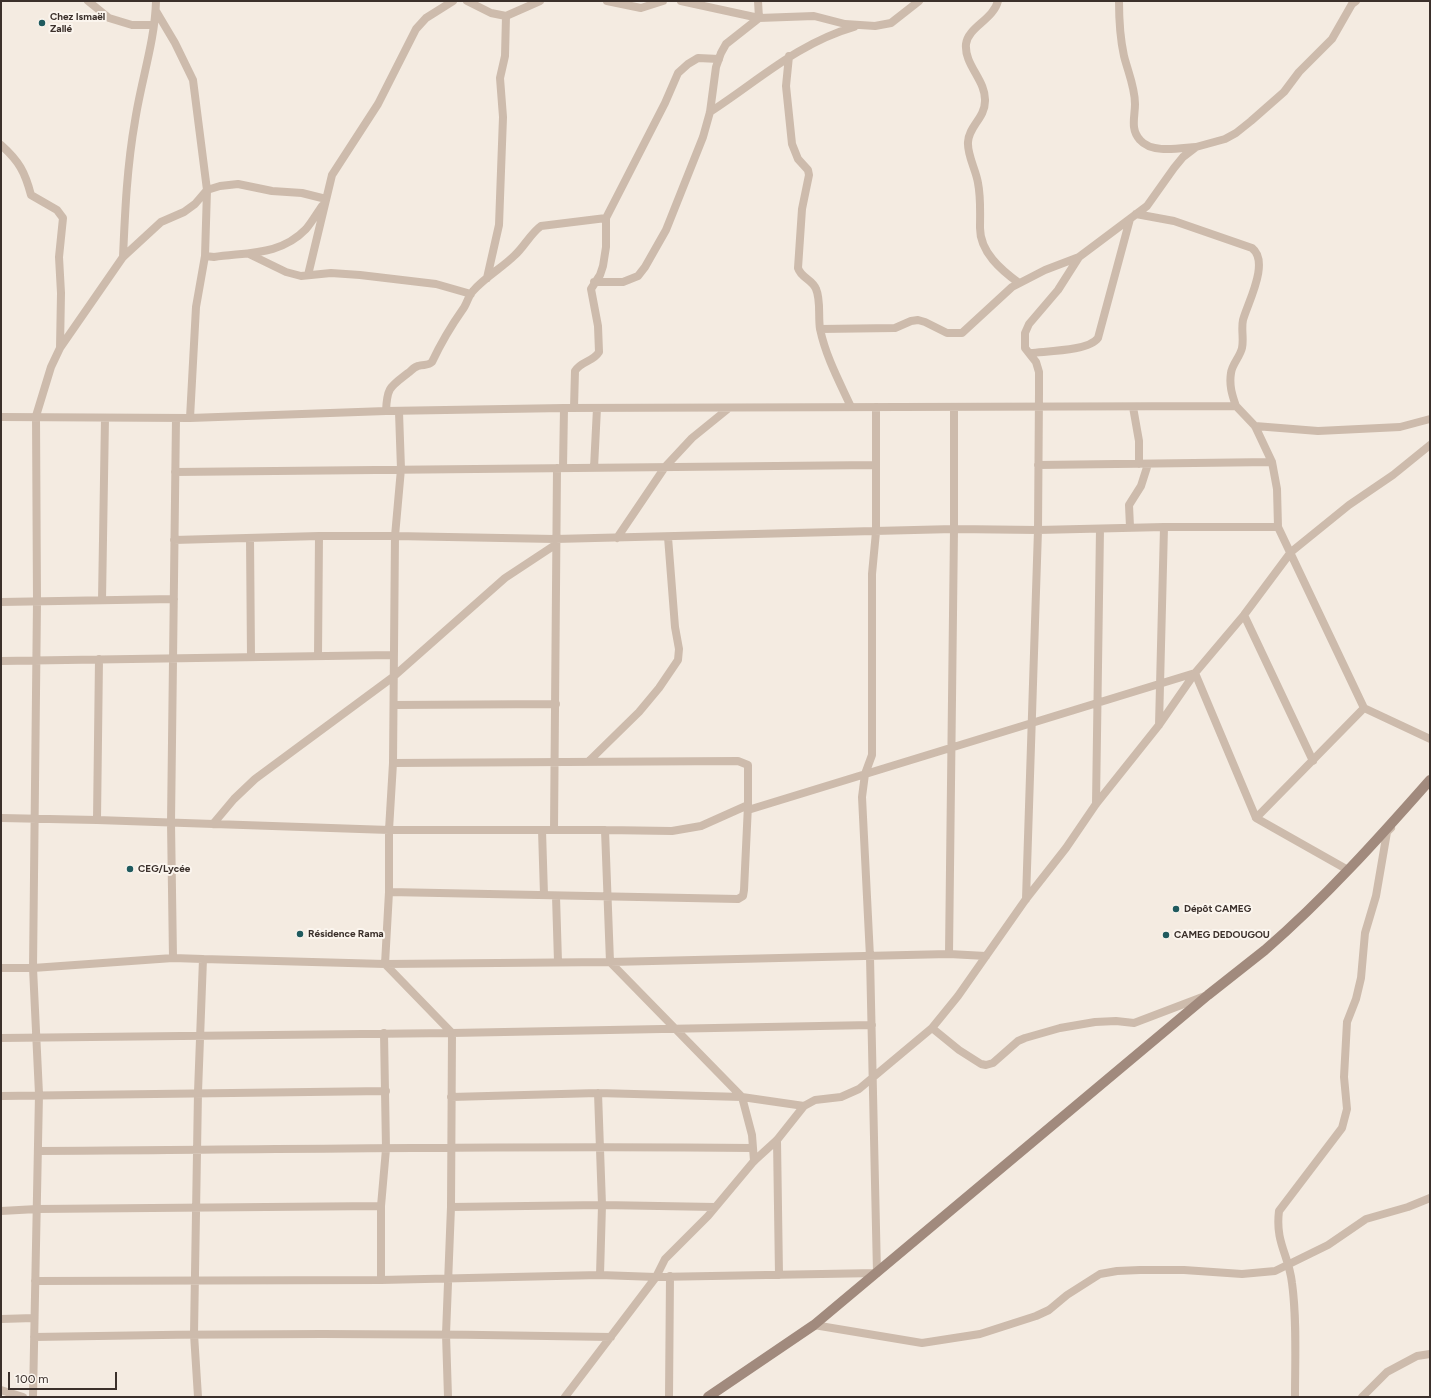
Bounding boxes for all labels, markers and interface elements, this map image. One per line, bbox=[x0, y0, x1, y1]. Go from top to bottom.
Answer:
place label: Chez Ismaël Zallé bbox=[50, 11, 105, 34]
marker: Chez Ismaël Zallé bbox=[37, 18, 47, 28]
place label: CEG/Lycée bbox=[138, 863, 190, 875]
marker: CEG/Lycée bbox=[125, 864, 135, 874]
place label: Dépôt CAMEG bbox=[1184, 903, 1251, 915]
marker: Dépôt CAMEG bbox=[1171, 904, 1181, 914]
place label: Résidence Rama bbox=[308, 928, 384, 940]
marker: Résidence Rama bbox=[295, 929, 305, 939]
place label: CAMEG DEDOUGOU bbox=[1174, 929, 1270, 941]
marker: CAMEG DEDOUGOU bbox=[1161, 930, 1171, 940]
scale bar bbox=[10, 1364, 119, 1390]
text: 100 m bbox=[15, 1372, 49, 1386]

